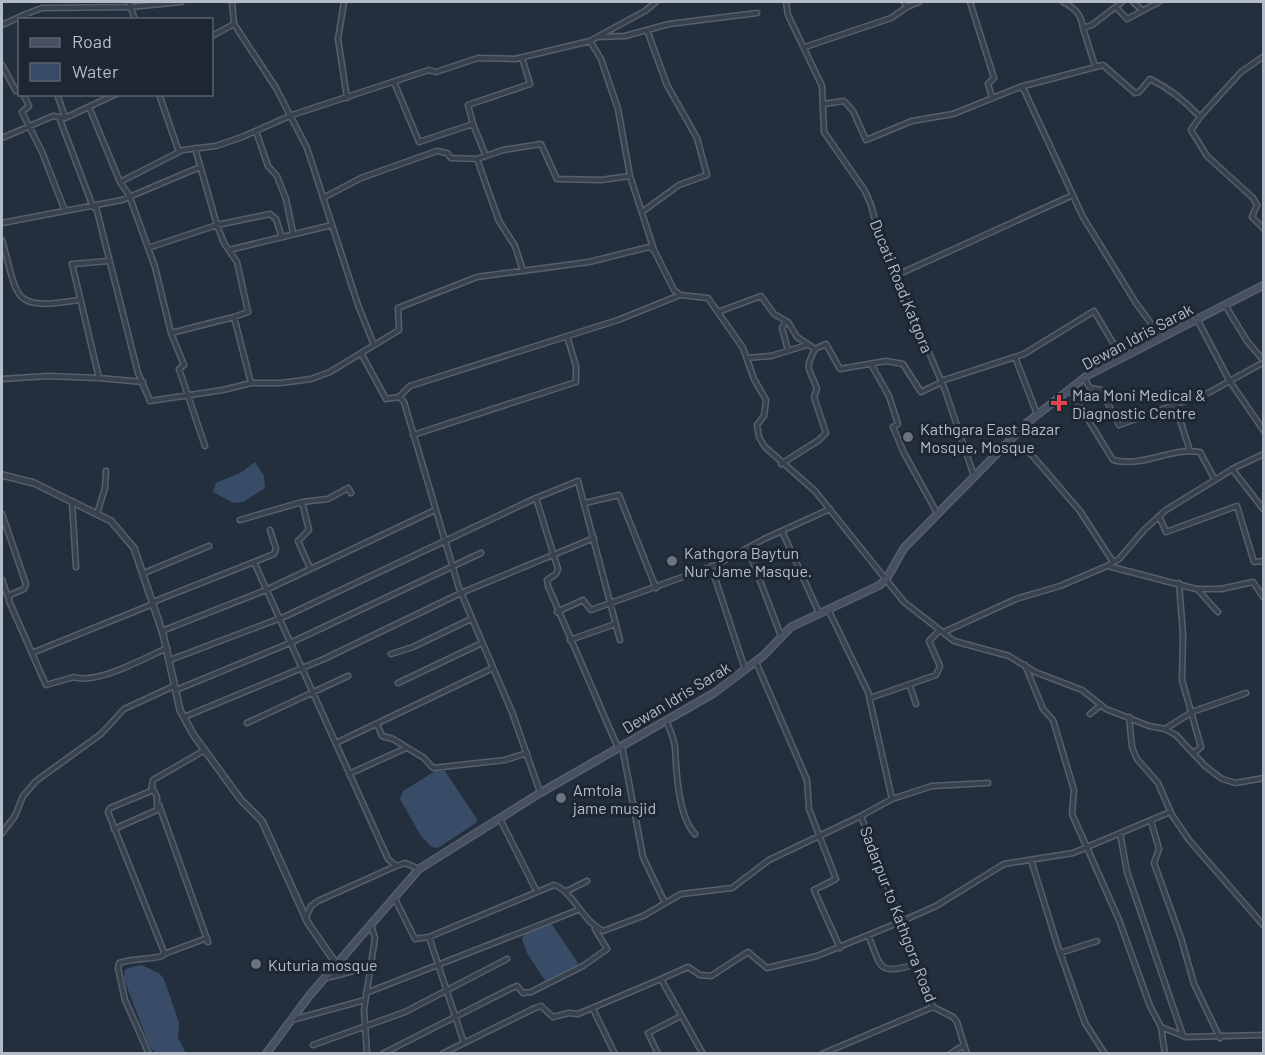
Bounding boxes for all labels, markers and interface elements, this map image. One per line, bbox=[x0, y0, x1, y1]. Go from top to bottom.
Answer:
legend bbox=[18, 18, 213, 96]
text: Road bbox=[72, 30, 112, 52]
text: Water bbox=[72, 60, 119, 82]
street label: Ducati Road,Katgora bbox=[867, 216, 937, 356]
street label: Dewan Idris Sarak bbox=[1078, 299, 1196, 373]
place label: Maa Moni Medical & Diagnostic Centre bbox=[1072, 385, 1206, 422]
marker: Maa Moni Medical & Diagnostic Centre bbox=[1050, 394, 1068, 412]
place label: Kathgara East Bazar Mosque, Mosque bbox=[920, 419, 1060, 456]
marker: Kathgara East Bazar Mosque, Mosque bbox=[901, 430, 915, 444]
place label: Kathgora Baytun Nur Jame Masque. bbox=[684, 543, 812, 580]
marker: Kathgora Baytun Nur Jame Masque. bbox=[665, 554, 679, 568]
street label: Dewan Idris Sarak bbox=[619, 657, 733, 737]
place label: Amtola jame musjid bbox=[572, 780, 656, 817]
marker: Amtola jame musjid bbox=[554, 791, 568, 805]
street label: Sadarpur to Kathgora Road bbox=[857, 824, 941, 1004]
place label: Kuturia mosque bbox=[268, 955, 378, 974]
marker: Kuturia mosque bbox=[249, 957, 263, 971]

